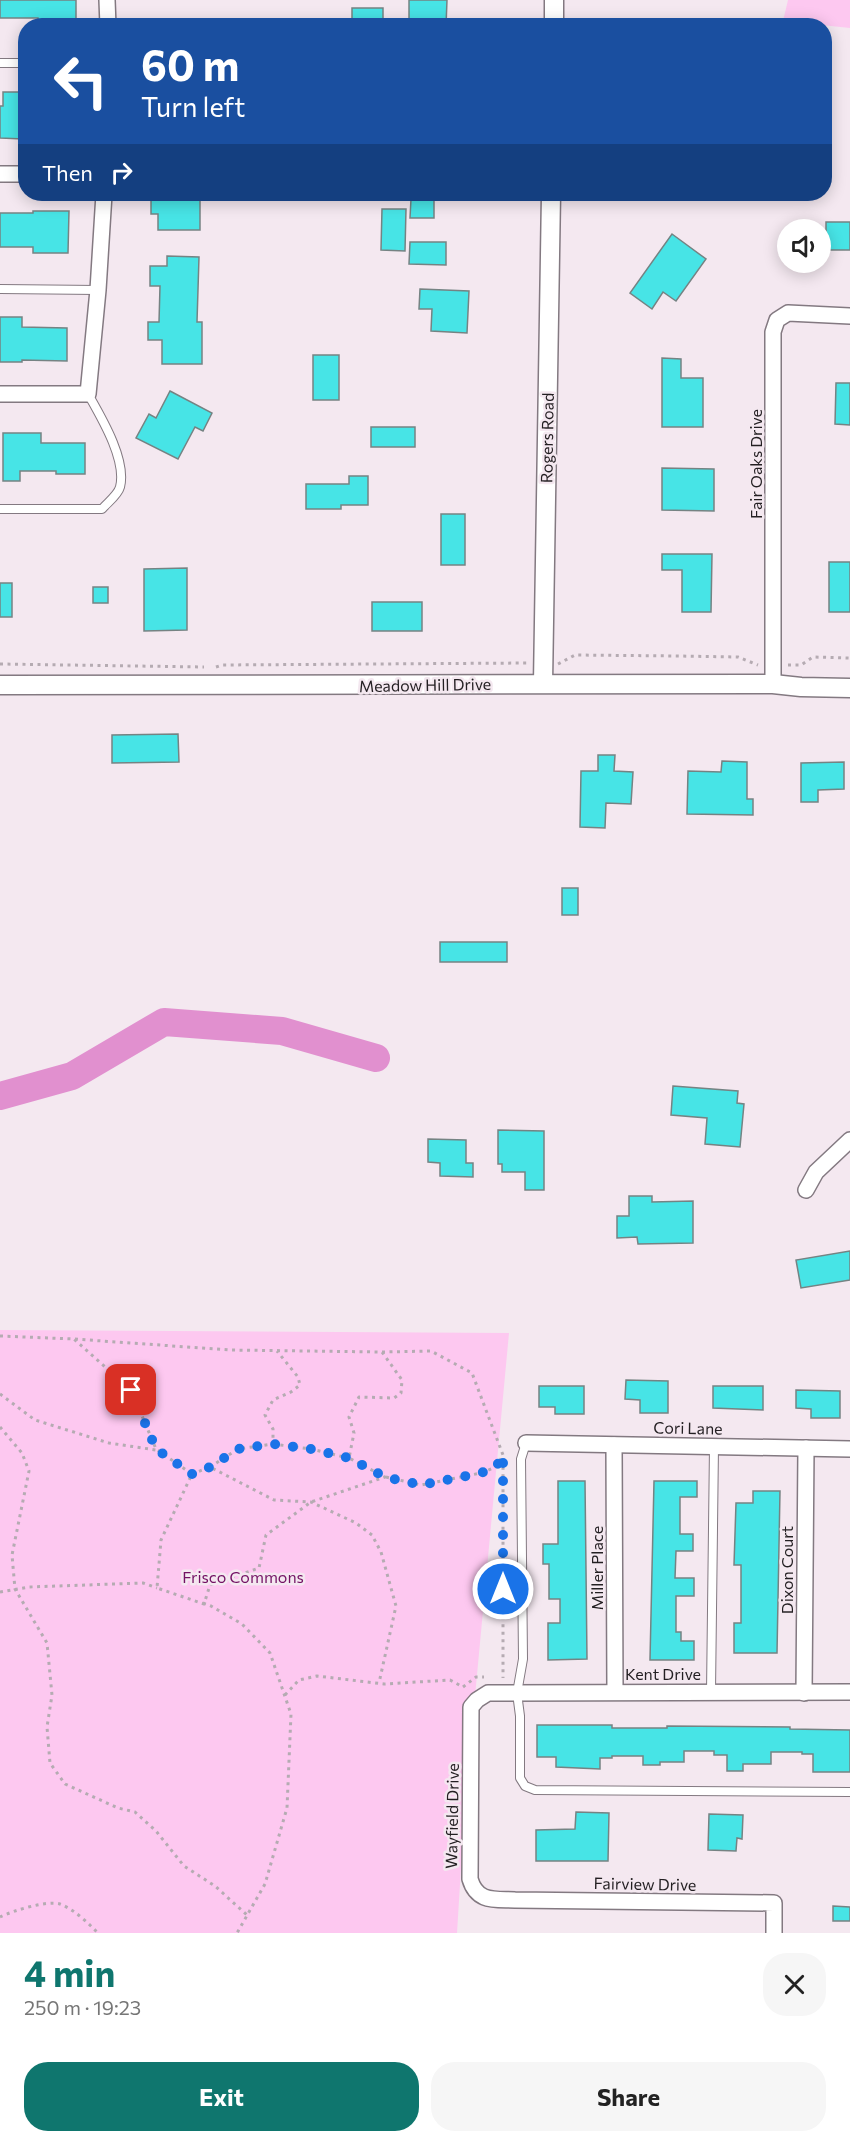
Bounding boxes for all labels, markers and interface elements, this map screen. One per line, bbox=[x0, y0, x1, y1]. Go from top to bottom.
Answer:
text: 60 m bbox=[141, 38, 240, 90]
icon: left bbox=[42, 42, 120, 120]
text: Turn left bbox=[141, 90, 245, 123]
icon: right bbox=[105, 156, 138, 189]
text: Then bbox=[42, 159, 93, 186]
map controls bbox=[777, 219, 831, 273]
button: sound bbox=[777, 219, 831, 273]
street label: Rogers Road bbox=[536, 393, 557, 483]
street label: Fair Oaks Drive bbox=[746, 409, 765, 519]
street label: Meadow Hill Drive bbox=[359, 674, 491, 695]
pin bbox=[105, 1364, 156, 1415]
icon: arrive bbox=[114, 1373, 147, 1406]
street label: Cori Lane bbox=[653, 1417, 723, 1438]
street label: Dixon Court bbox=[777, 1525, 796, 1614]
street label: Miller Place bbox=[587, 1526, 606, 1610]
position arrow bbox=[471, 1557, 535, 1621]
park label: Frisco Commons bbox=[182, 1567, 304, 1586]
street label: Kent Drive bbox=[625, 1664, 701, 1683]
street label: Wayfield Drive bbox=[441, 1763, 462, 1869]
street label: Fairview Drive bbox=[593, 1873, 697, 1894]
text: 4 min bbox=[24, 1950, 115, 1994]
button: close bbox=[763, 1953, 826, 2016]
text: 250 m · 19:23 bbox=[24, 1995, 141, 2019]
button: Exit bbox=[24, 2062, 419, 2131]
button: Share bbox=[431, 2062, 826, 2131]

